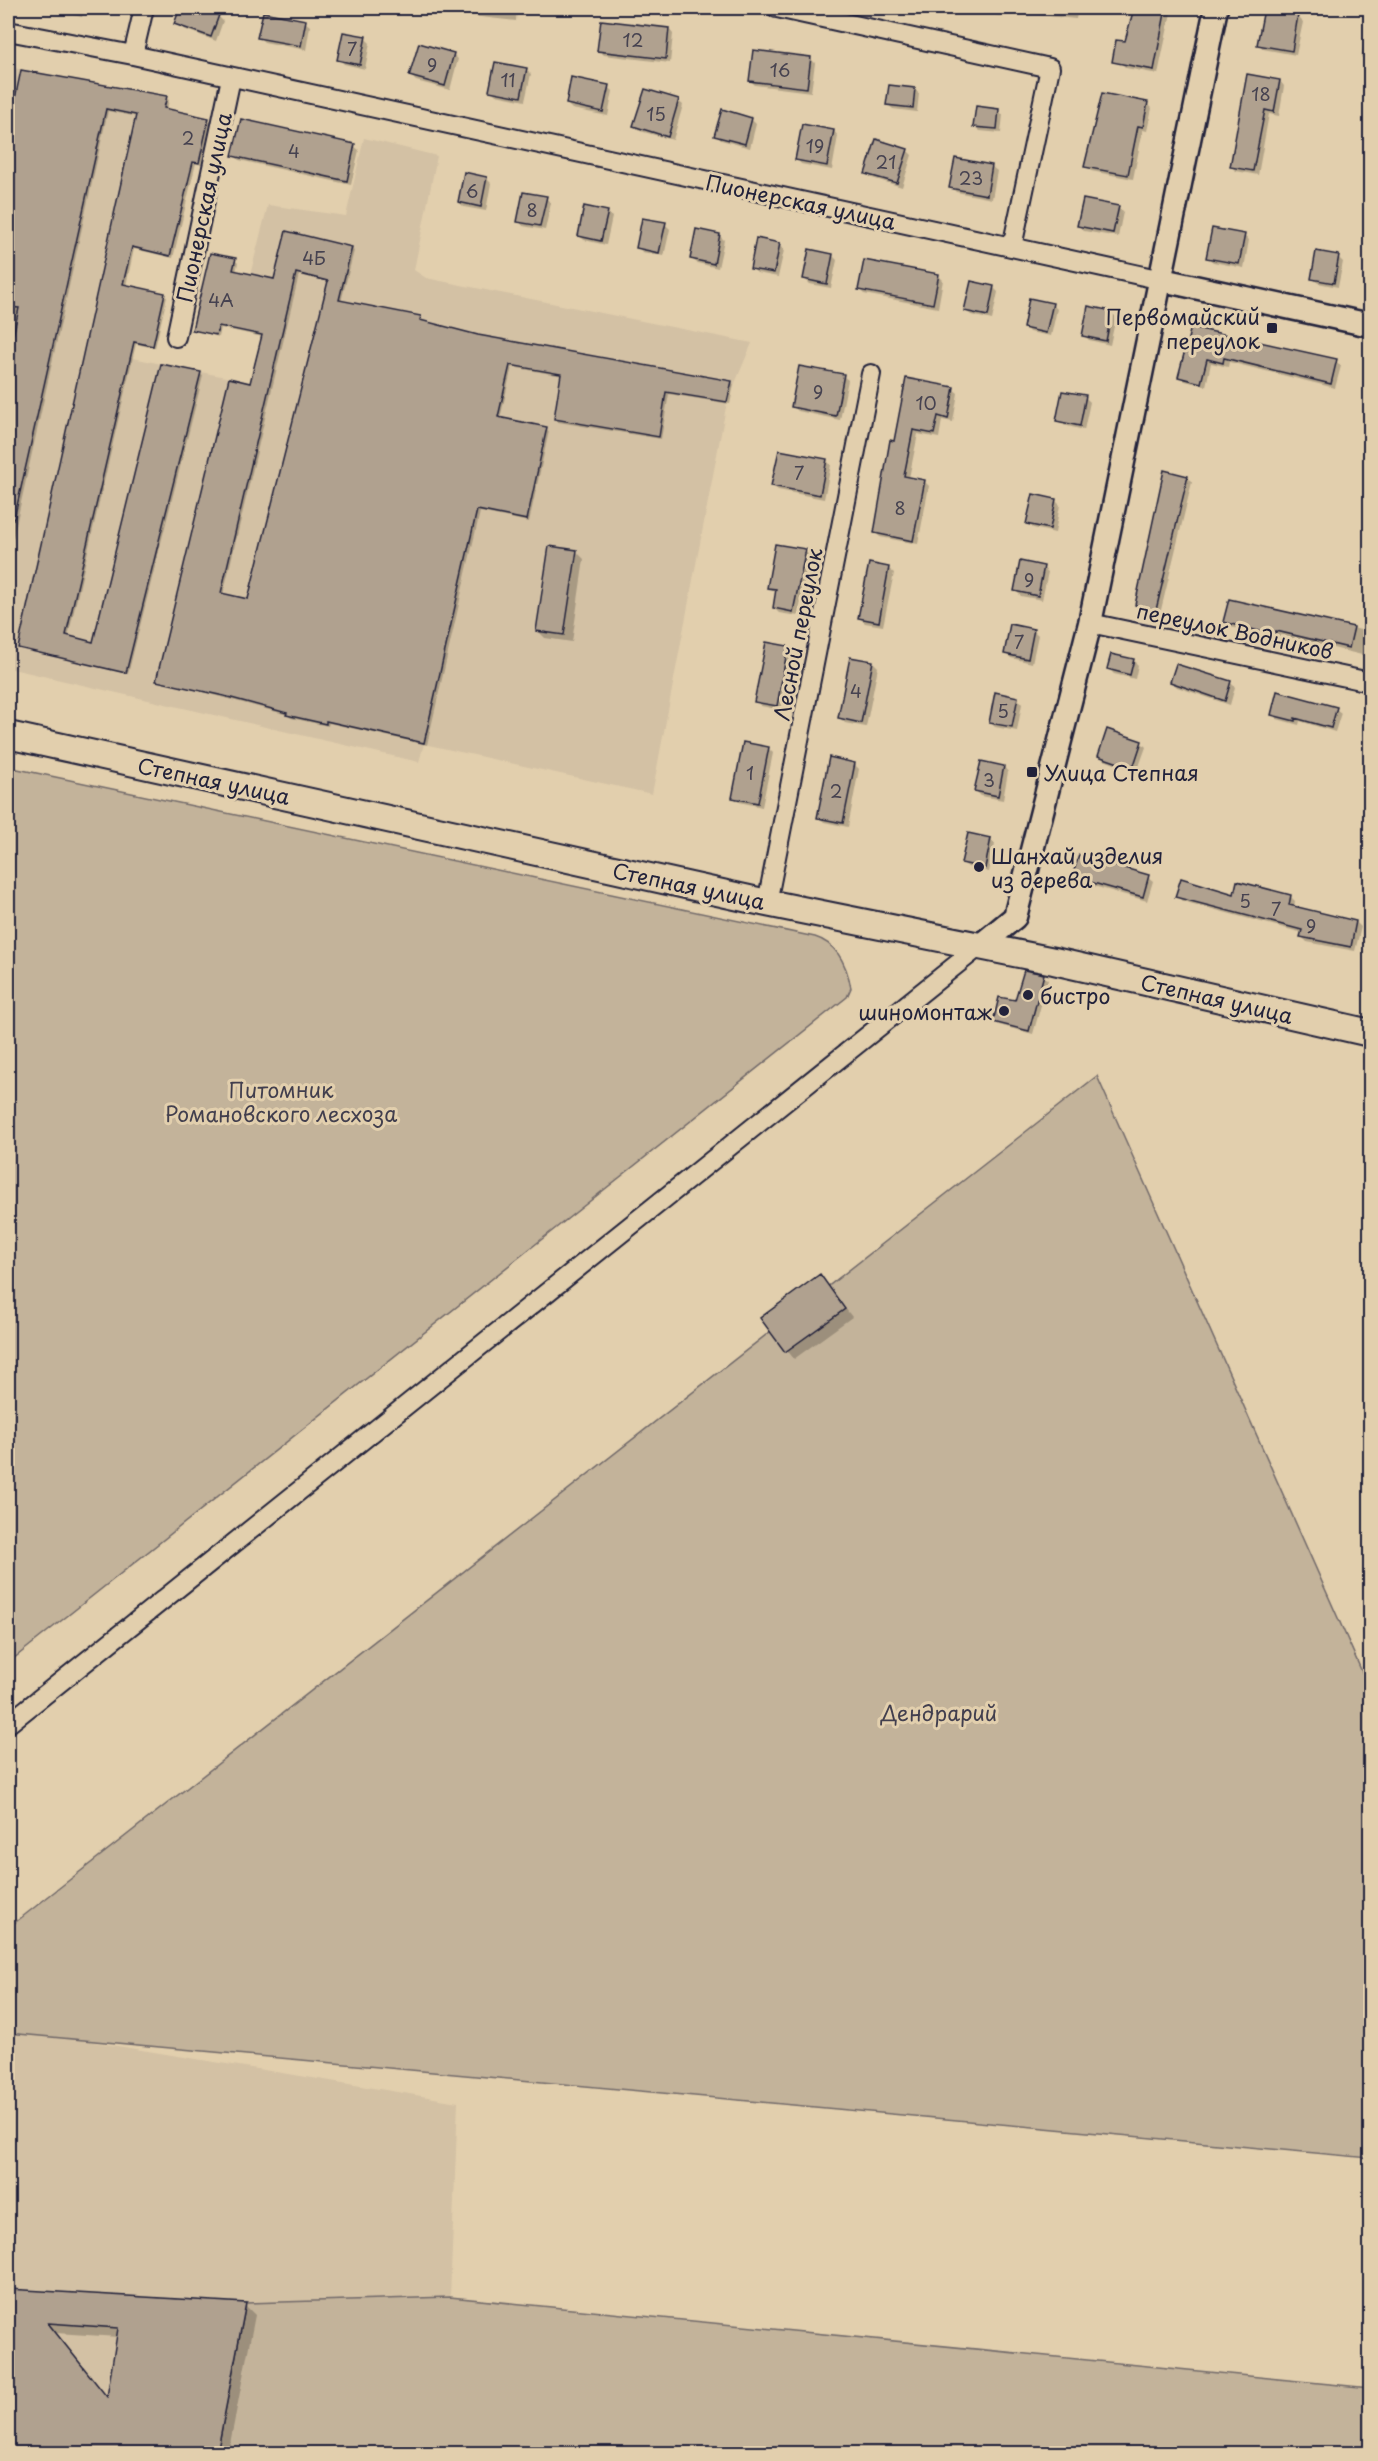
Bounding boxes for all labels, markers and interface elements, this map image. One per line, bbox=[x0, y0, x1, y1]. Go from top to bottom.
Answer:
house number: 12 bbox=[623, 26, 643, 53]
house number: 7 bbox=[347, 35, 357, 62]
house number: 9 bbox=[427, 51, 437, 78]
house number: 16 bbox=[770, 56, 790, 83]
house number: 11 bbox=[500, 66, 516, 93]
house number: 18 bbox=[1251, 80, 1271, 107]
house number: 15 bbox=[646, 100, 666, 127]
street label: Пионерская улица bbox=[167, 108, 239, 305]
house number: 2 bbox=[182, 124, 194, 151]
house number: 19 bbox=[806, 132, 824, 159]
house number: 4 bbox=[288, 137, 300, 164]
house number: 21 bbox=[876, 148, 896, 175]
house number: 23 bbox=[959, 164, 983, 191]
street label: Пионерская улица bbox=[703, 165, 900, 237]
house number: 6 bbox=[466, 177, 478, 204]
house number: 8 bbox=[526, 196, 538, 223]
house number: 4Б bbox=[302, 244, 326, 271]
house number: 4А bbox=[208, 286, 234, 313]
place label: Первомайский переулок bbox=[1106, 300, 1261, 356]
marker: Первомайский переулок bbox=[1265, 321, 1279, 335]
house number: 9 bbox=[813, 378, 823, 405]
house number: 10 bbox=[915, 389, 937, 416]
house number: 7 bbox=[794, 459, 804, 486]
house number: 8 bbox=[894, 494, 906, 521]
street label: Лесной переулок bbox=[765, 544, 830, 723]
house number: 9 bbox=[1024, 566, 1034, 593]
street label: переулок Водников bbox=[1134, 594, 1336, 666]
house number: 7 bbox=[1014, 628, 1024, 655]
house number: 4 bbox=[850, 677, 862, 704]
house number: 5 bbox=[997, 697, 1009, 724]
street label: Степная улица bbox=[135, 748, 294, 812]
place label: Улица Степная bbox=[1044, 756, 1199, 788]
house number: 1 bbox=[746, 759, 754, 786]
marker: Улица Степная bbox=[1025, 765, 1039, 779]
house number: 3 bbox=[983, 766, 995, 793]
house number: 2 bbox=[830, 777, 842, 804]
place label: Шанхай изделия из дерева bbox=[991, 839, 1163, 895]
street label: Степная улица bbox=[610, 853, 769, 917]
marker: Шанхай изделия из дерева bbox=[972, 860, 986, 874]
house number: 5 bbox=[1239, 887, 1251, 914]
house number: 7 bbox=[1271, 895, 1281, 922]
house number: 9 bbox=[1306, 912, 1316, 939]
street label: Степная улица bbox=[1138, 965, 1297, 1031]
place label: бистро bbox=[1040, 979, 1110, 1011]
marker: бистро bbox=[1021, 988, 1035, 1002]
place label: шиномонтаж bbox=[858, 995, 993, 1027]
marker: шиномонтаж bbox=[997, 1004, 1011, 1018]
park label: Питомник Романовского лесхоза bbox=[165, 1073, 397, 1129]
park label: Дендрарий bbox=[880, 1696, 997, 1728]

